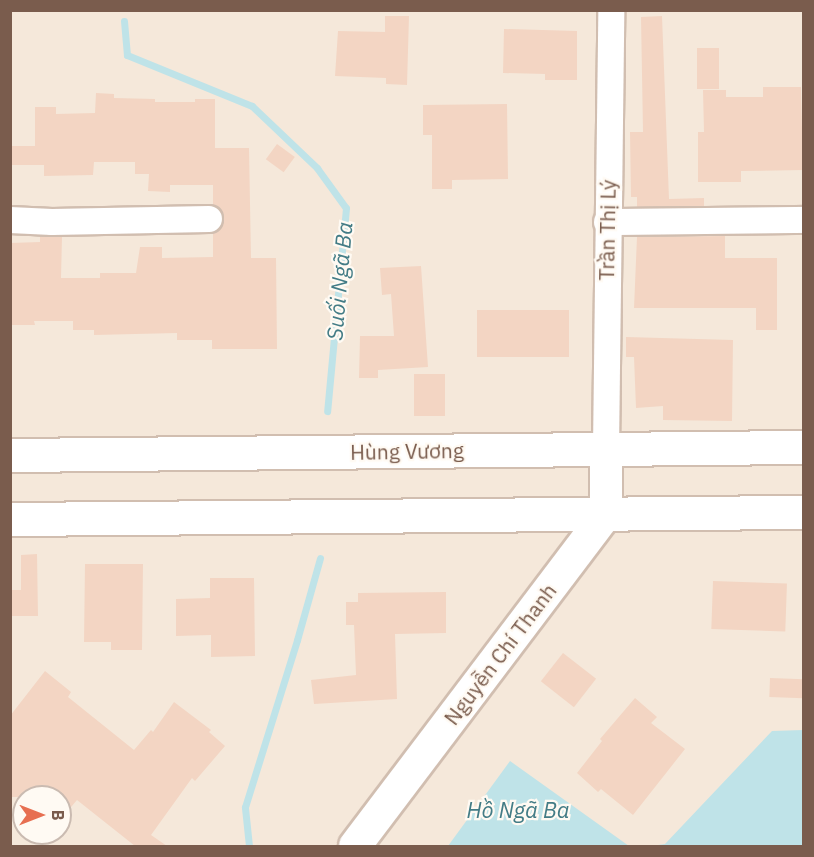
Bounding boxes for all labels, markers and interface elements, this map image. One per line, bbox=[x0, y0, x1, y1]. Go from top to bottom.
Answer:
street label: Trần Thị Lý bbox=[594, 179, 620, 281]
water label: Suối Ngã Ba bbox=[321, 221, 357, 341]
street label: Hùng Vương bbox=[350, 437, 464, 465]
street label: Nguyễn Chí Thanh bbox=[439, 578, 561, 730]
north arrow bbox=[12, 785, 72, 845]
water label: Hồ Ngã Ba bbox=[466, 797, 570, 823]
text: B bbox=[48, 810, 68, 820]

